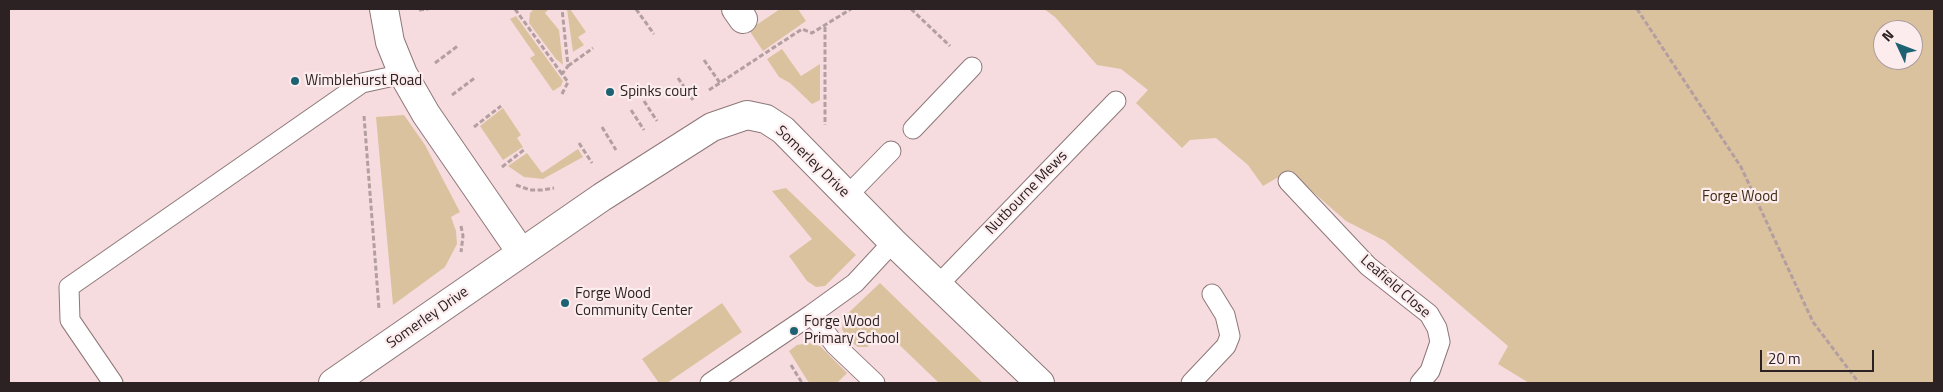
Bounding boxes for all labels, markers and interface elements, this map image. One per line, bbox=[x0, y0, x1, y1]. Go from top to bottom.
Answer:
north arrow bbox=[1873, 20, 1923, 70]
text: N bbox=[1876, 24, 1898, 46]
place label: Wimblehurst Road bbox=[305, 72, 422, 90]
marker: Wimblehurst Road bbox=[289, 75, 301, 87]
place label: Spinks court bbox=[620, 83, 698, 101]
marker: Spinks court bbox=[604, 86, 616, 98]
street label: Somerley Drive bbox=[771, 122, 853, 202]
street label: Nutbourne Mews bbox=[982, 147, 1072, 239]
park label: Forge Wood bbox=[1702, 188, 1778, 206]
street label: Leafield Close bbox=[1356, 252, 1434, 322]
street label: Somerley Drive bbox=[384, 283, 472, 353]
place label: Forge Wood Community Center bbox=[575, 285, 693, 320]
marker: Forge Wood Community Center bbox=[559, 297, 571, 309]
place label: Forge Wood Primary School bbox=[804, 313, 899, 348]
marker: Forge Wood Primary School bbox=[788, 325, 800, 337]
scale bar bbox=[1763, 340, 1877, 372]
text: 20 m bbox=[1768, 347, 1801, 370]

